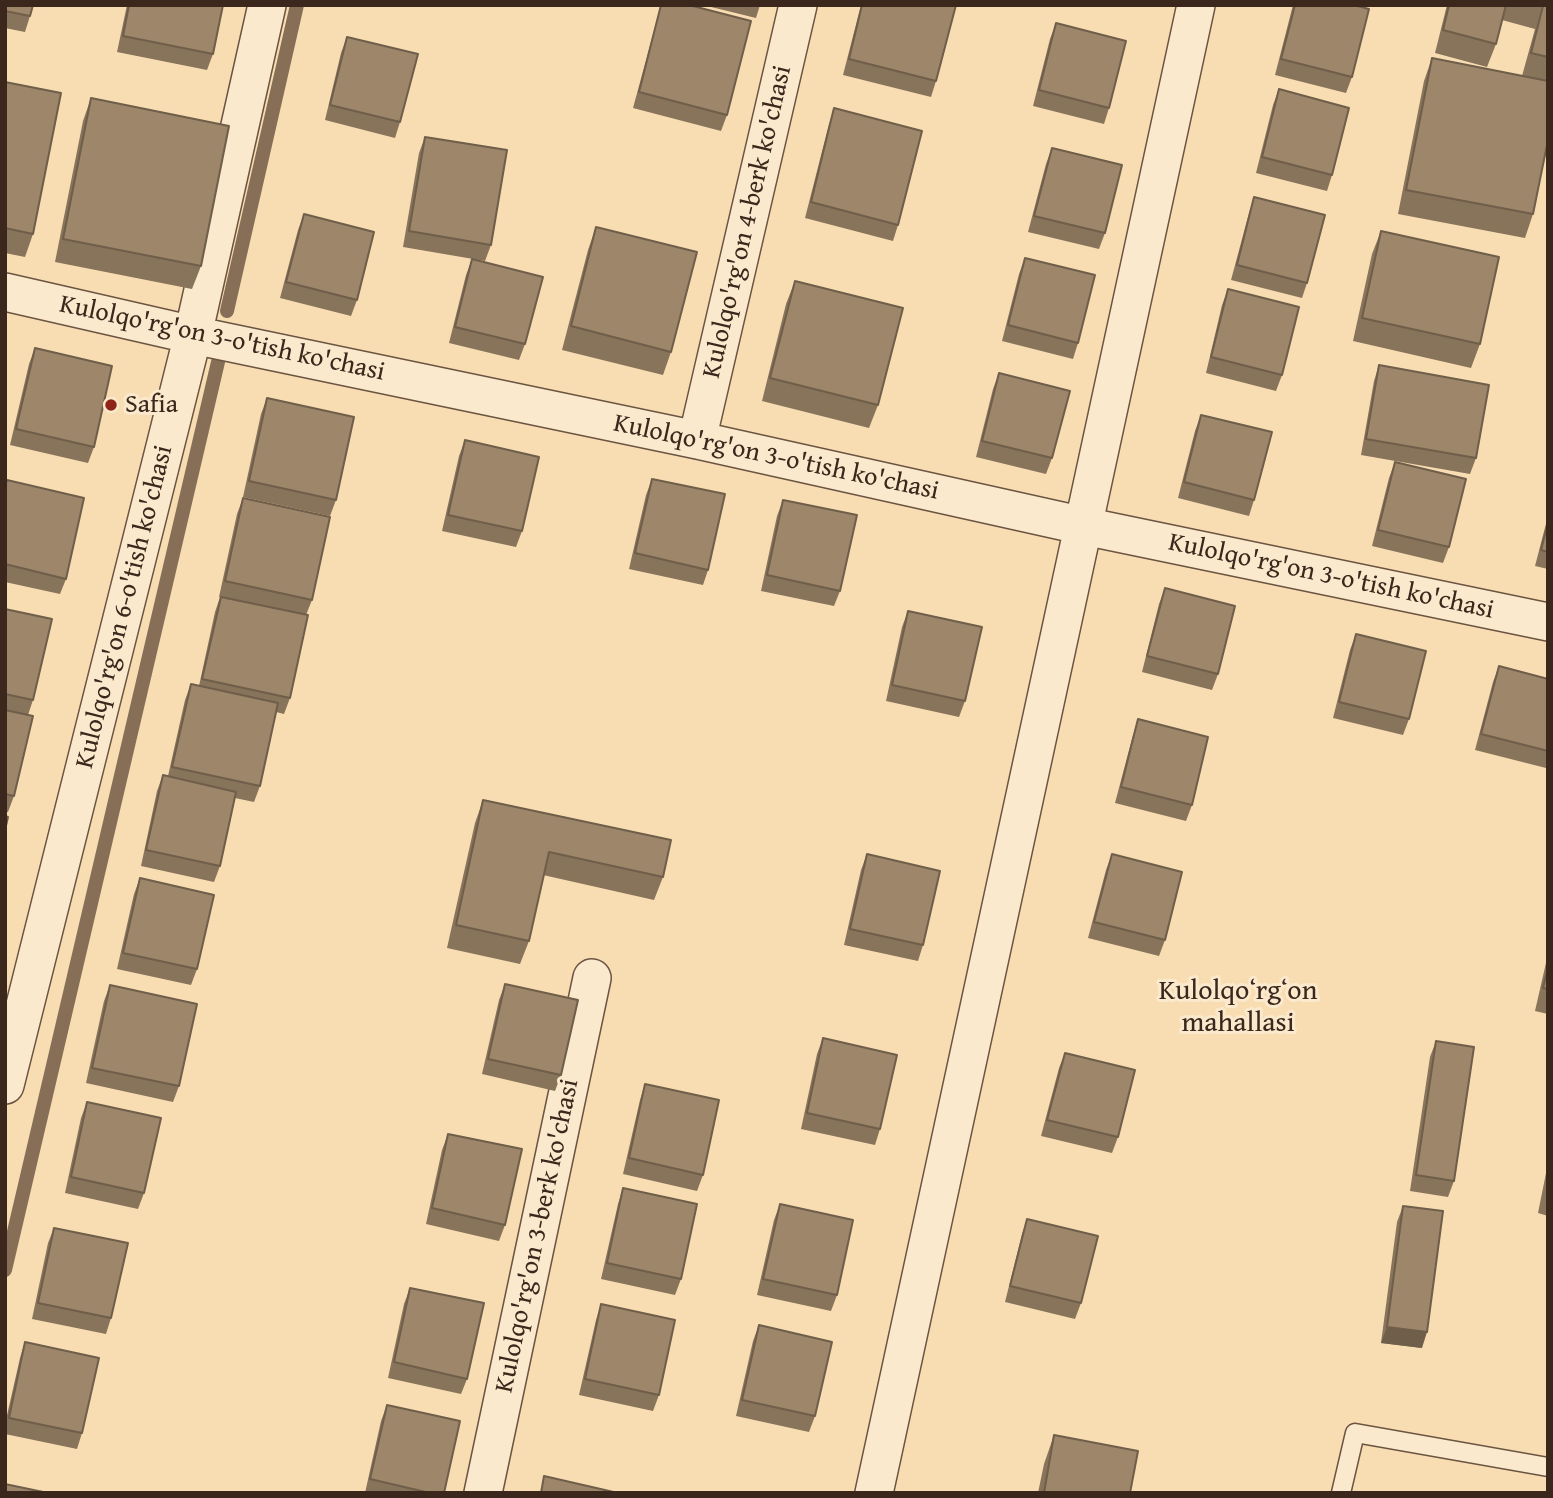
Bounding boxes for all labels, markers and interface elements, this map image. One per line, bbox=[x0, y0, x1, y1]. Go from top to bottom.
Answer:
street label: Kulolqo'rg'on 4-berk ko'chasi bbox=[697, 63, 799, 381]
street label: Kulolqo'rg'on 3-o'tish ko'chasi bbox=[57, 289, 387, 389]
place label: Safia bbox=[125, 389, 178, 421]
marker: Safia bbox=[103, 397, 119, 413]
street label: Kulolqo'rg'on 3-o'tish ko'chasi bbox=[611, 408, 941, 508]
street label: Kulolqo'rg'on 6-o'tish ko'chasi bbox=[70, 442, 180, 772]
street label: Kulolqo'rg'on 3-o'tish ko'chasi bbox=[1166, 527, 1496, 627]
district label: Kulolqoʻrgʻon mahallasi bbox=[1159, 975, 1317, 1041]
street label: Kulolqo'rg'on 3-berk ko'chasi bbox=[489, 1076, 587, 1396]

